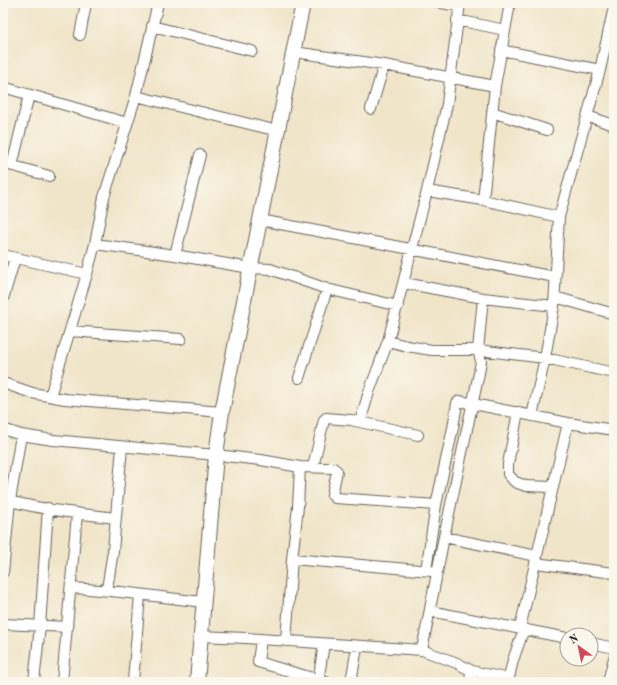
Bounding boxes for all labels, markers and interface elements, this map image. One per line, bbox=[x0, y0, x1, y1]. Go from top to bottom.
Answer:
north arrow bbox=[559, 627, 599, 667]
text: N bbox=[568, 633, 581, 647]

